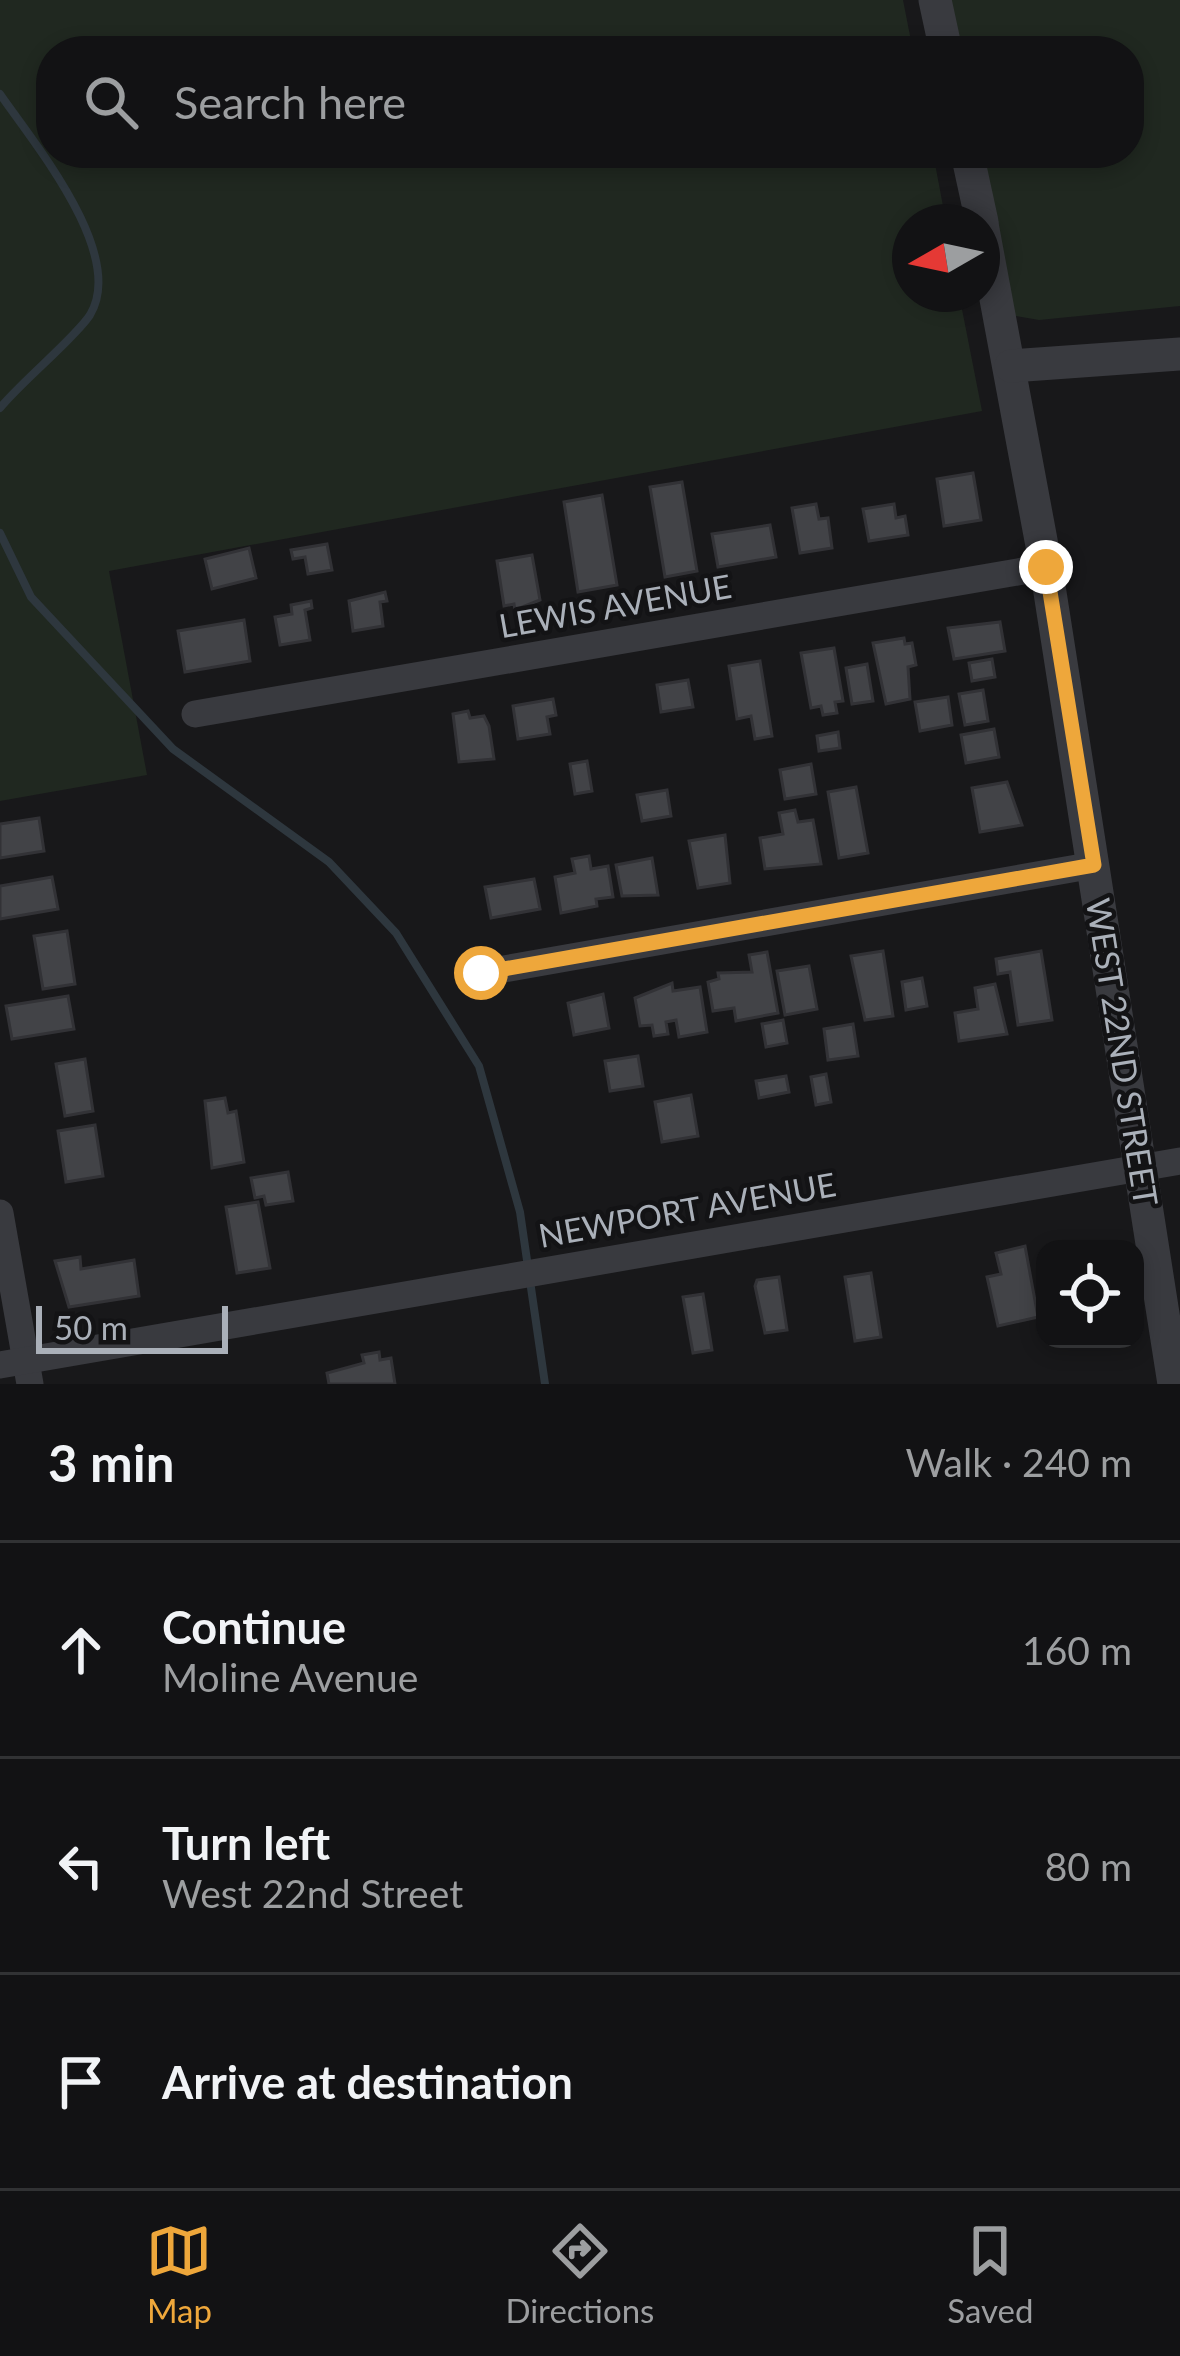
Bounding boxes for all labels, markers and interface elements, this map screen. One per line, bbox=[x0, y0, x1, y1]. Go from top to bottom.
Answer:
search box bbox=[36, 36, 1144, 168]
icon: search bbox=[78, 69, 144, 135]
text: Search here bbox=[174, 75, 406, 129]
north arrow bbox=[892, 204, 1000, 312]
route end bbox=[1019, 540, 1073, 594]
street label: LEWIS AVENUE bbox=[496, 565, 734, 645]
street label: WEST 22ND STREET bbox=[1079, 895, 1167, 1209]
route start bbox=[454, 946, 508, 1000]
street label: NEWPORT AVENUE bbox=[535, 1163, 839, 1255]
map controls bbox=[1036, 1240, 1144, 1348]
button: locate bbox=[1036, 1240, 1144, 1348]
scale bar bbox=[36, 1300, 228, 1353]
text: 50 m bbox=[54, 1307, 128, 1347]
text: 3 min bbox=[48, 1432, 174, 1493]
text: Walk · 240 m bbox=[905, 1439, 1132, 1485]
text: Continue bbox=[162, 1600, 346, 1654]
icon: ahead bbox=[48, 1617, 114, 1683]
text: 160 m bbox=[1022, 1627, 1132, 1673]
text: Moline Avenue bbox=[162, 1654, 418, 1700]
text: Turn left bbox=[162, 1816, 330, 1870]
icon: left bbox=[48, 1833, 114, 1899]
text: 80 m bbox=[1045, 1843, 1132, 1889]
text: West 22nd Street bbox=[162, 1870, 463, 1916]
icon: arrive bbox=[48, 2049, 114, 2115]
text: Arrive at destination bbox=[162, 2055, 573, 2109]
tab: Map bbox=[146, 2218, 212, 2330]
tab: Directions bbox=[505, 2218, 654, 2330]
tab: Saved bbox=[947, 2218, 1034, 2330]

